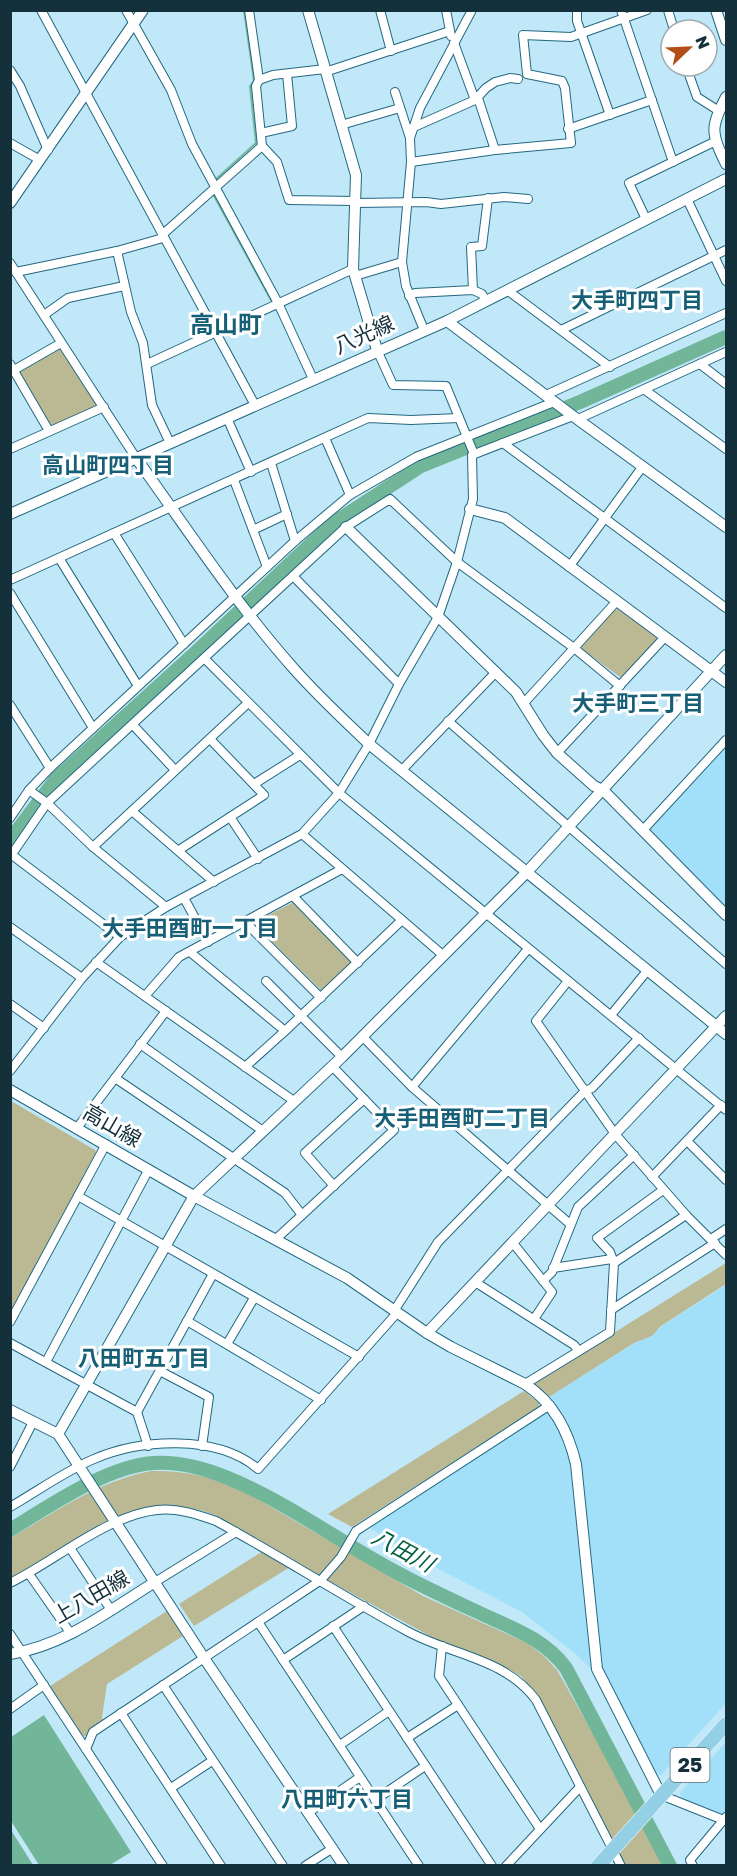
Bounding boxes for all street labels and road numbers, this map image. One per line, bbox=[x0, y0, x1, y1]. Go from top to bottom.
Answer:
street label: 八光線 bbox=[330, 309, 398, 359]
street label: 高山線 bbox=[79, 1098, 146, 1152]
street label: 上八田線 bbox=[48, 1564, 133, 1628]
road number: 25 bbox=[670, 1748, 710, 1782]

